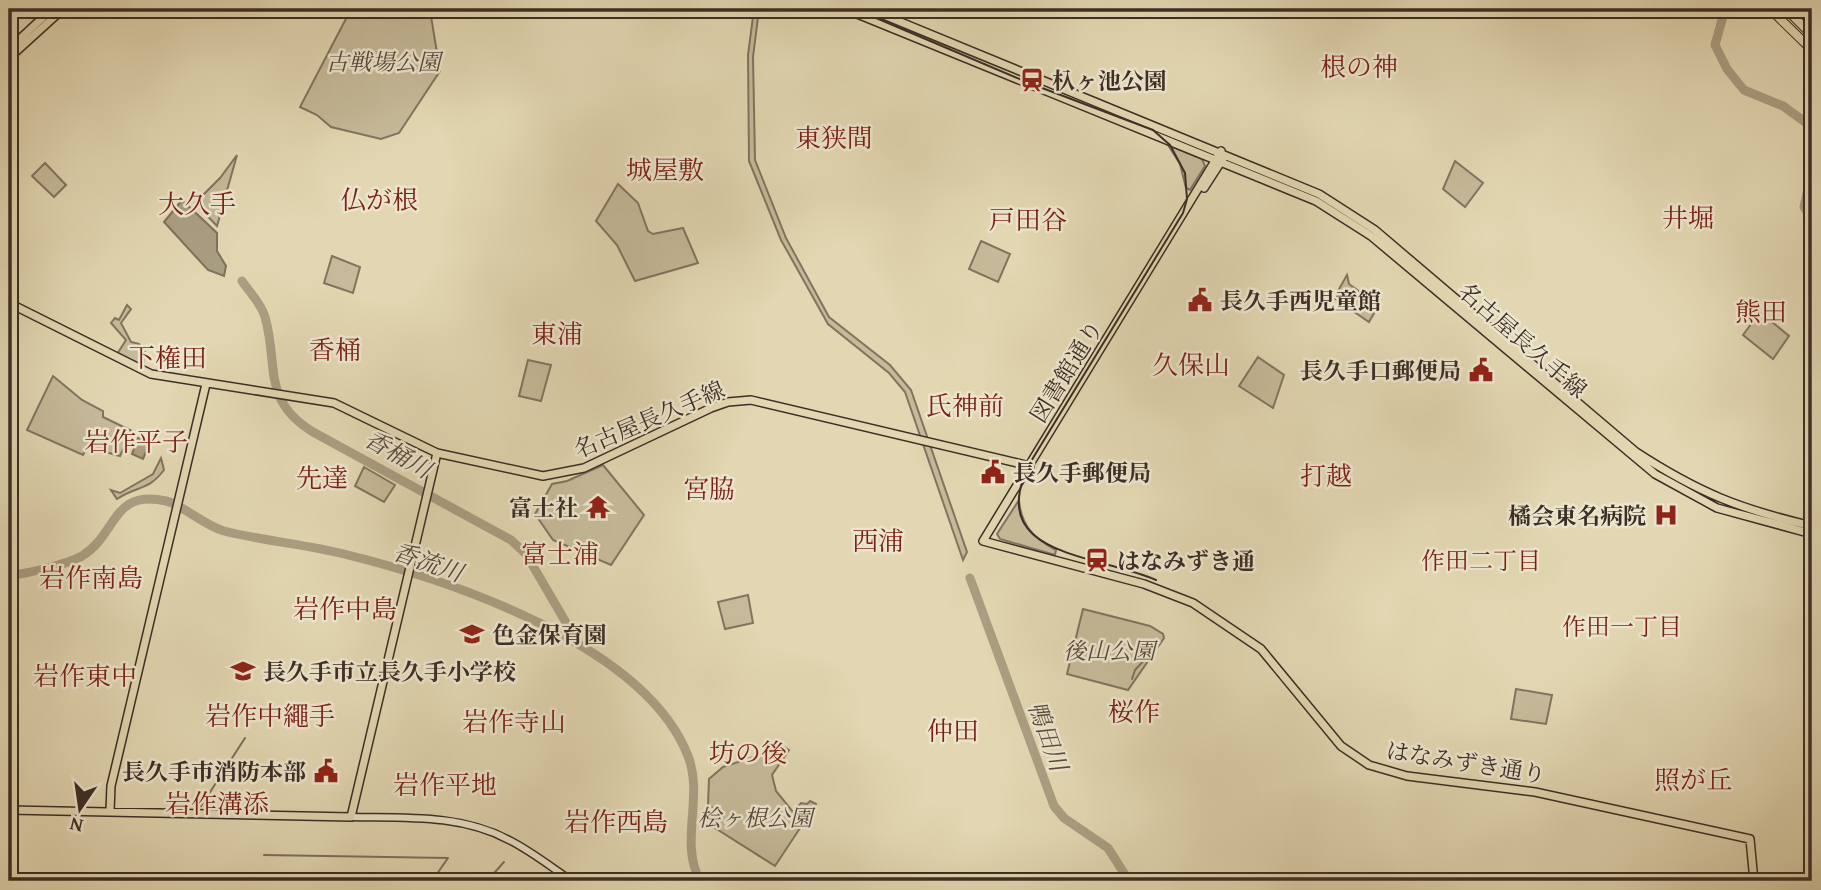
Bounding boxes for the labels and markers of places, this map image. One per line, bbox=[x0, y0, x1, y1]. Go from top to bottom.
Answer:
place label: 杁ヶ池公園 bbox=[1052, 64, 1167, 97]
station icon: 杁ヶ池公園 bbox=[1018, 66, 1046, 94]
place label: 長久手西児童館 bbox=[1220, 284, 1381, 317]
public building icon: 長久手西児童館 bbox=[1186, 286, 1214, 314]
place label: 長久手口郵便局 bbox=[1300, 354, 1461, 387]
public building icon: 長久手口郵便局 bbox=[1467, 356, 1495, 384]
place label: 長久手郵便局 bbox=[1013, 456, 1151, 489]
public building icon: 長久手郵便局 bbox=[979, 458, 1007, 486]
place label: 富士社 bbox=[509, 491, 578, 524]
temple icon: 富士社 bbox=[584, 493, 612, 521]
place label: 橘会東名病院 bbox=[1508, 499, 1646, 532]
hospital icon: 橘会東名病院 bbox=[1652, 501, 1680, 529]
place label: はなみずき通 bbox=[1117, 544, 1255, 577]
station icon: はなみずき通 bbox=[1083, 546, 1111, 574]
place label: 色金保育園 bbox=[492, 618, 607, 651]
school or university icon: 色金保育園 bbox=[458, 620, 486, 648]
place label: 長久手市立長久手小学校 bbox=[263, 655, 516, 688]
school or university icon: 長久手市立長久手小学校 bbox=[229, 657, 257, 685]
place label: 長久手市消防本部 bbox=[122, 755, 306, 788]
public building icon: 長久手市消防本部 bbox=[312, 757, 340, 785]

